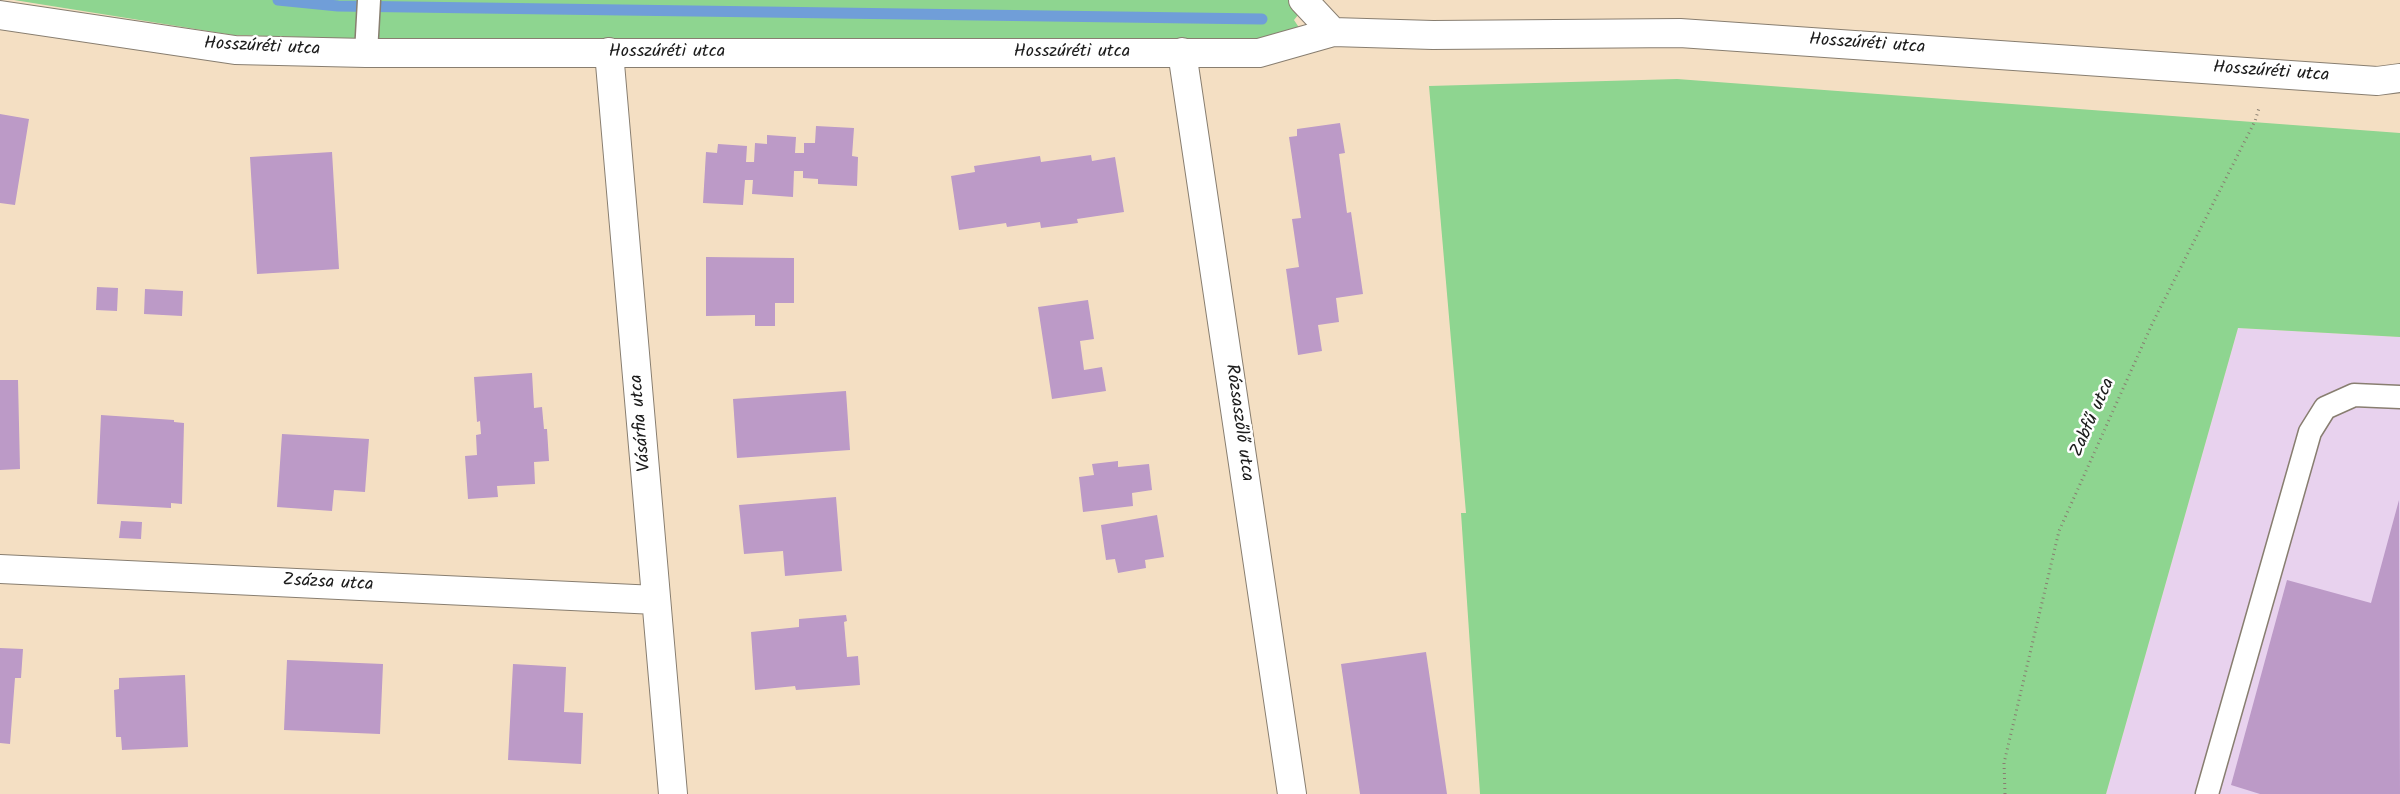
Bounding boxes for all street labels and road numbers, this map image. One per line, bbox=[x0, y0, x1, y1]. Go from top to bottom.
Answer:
street label: Hosszúréti utca bbox=[1808, 30, 1926, 60]
street label: Hosszúréti utca bbox=[203, 34, 321, 62]
street label: Hosszúréti utca bbox=[609, 42, 725, 64]
street label: Hosszúréti utca bbox=[1014, 42, 1130, 64]
street label: Hosszúréti utca bbox=[2212, 58, 2330, 88]
street label: Rózsaszőlő utca bbox=[1219, 363, 1257, 483]
street label: Vásárfia utca bbox=[627, 374, 657, 472]
street label: Zabfű utca bbox=[2067, 375, 2121, 461]
street label: Zsázsa utca bbox=[282, 571, 374, 597]

